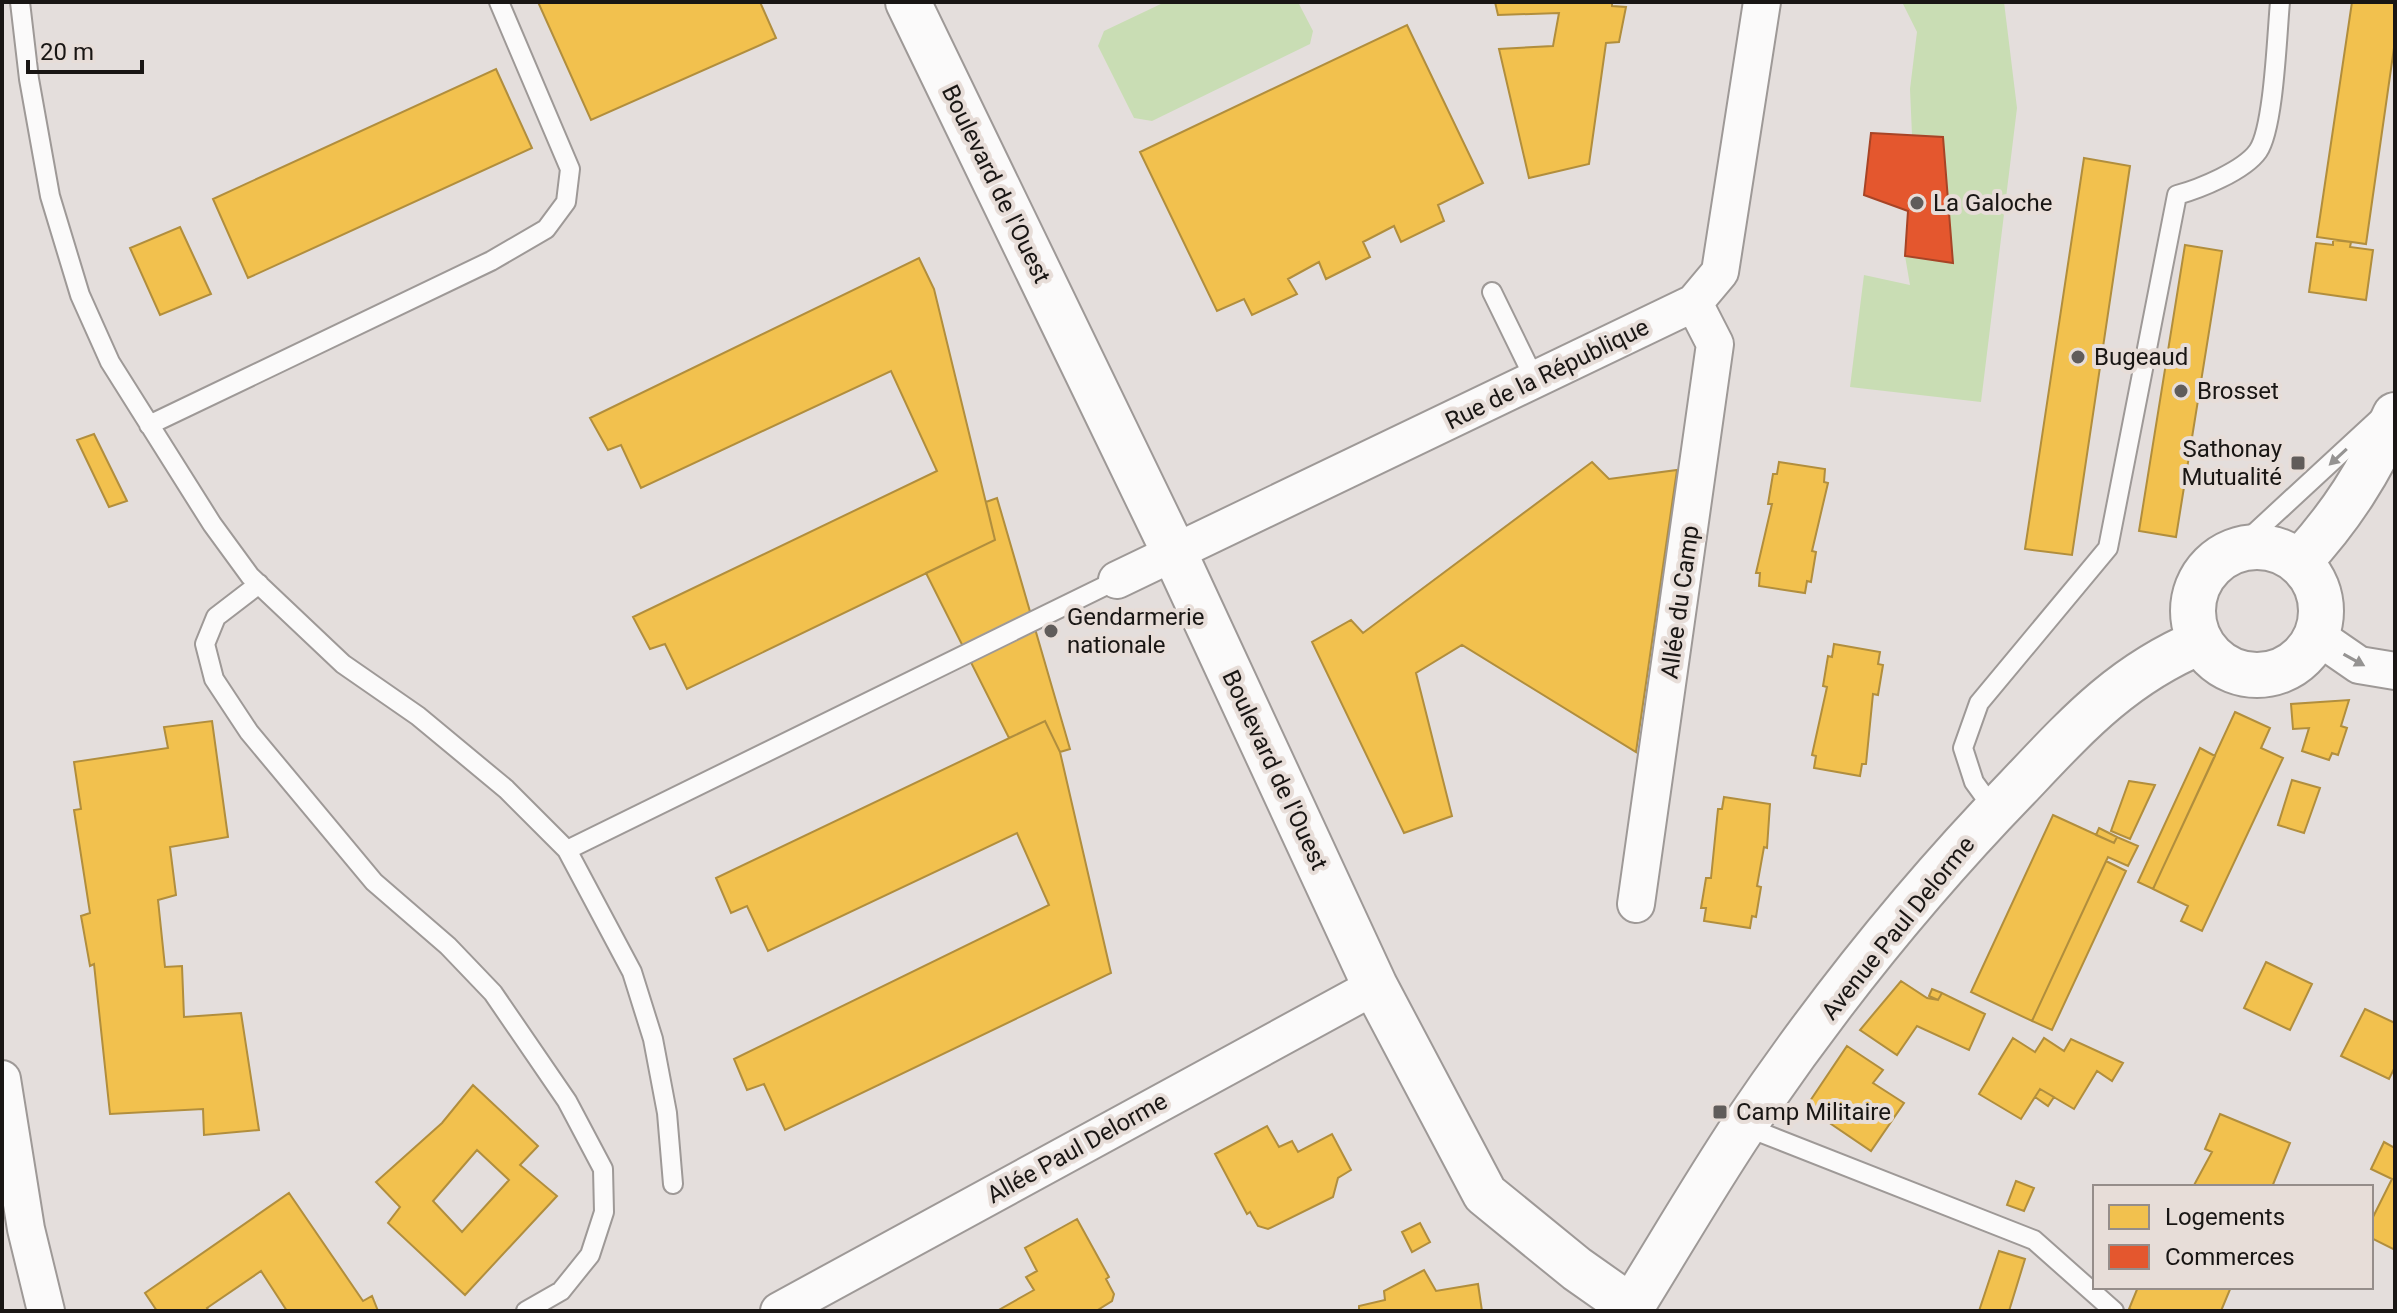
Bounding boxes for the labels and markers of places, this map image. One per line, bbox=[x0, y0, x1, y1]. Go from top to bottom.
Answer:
place label: La Galoche bbox=[1933, 189, 2052, 217]
marker: La Galoche bbox=[1908, 194, 1926, 212]
place label: Bugeaud bbox=[2094, 343, 2188, 371]
marker: Bugeaud bbox=[2069, 348, 2087, 366]
place label: Brosset bbox=[2197, 377, 2279, 405]
marker: Brosset bbox=[2172, 382, 2190, 400]
place label: Sathonay Mutualité bbox=[2181, 435, 2283, 491]
marker: Sathonay Mutualité bbox=[2289, 454, 2307, 472]
place label: Gendarmerie nationale bbox=[1067, 603, 1205, 659]
marker: Gendarmerie nationale bbox=[1042, 622, 1060, 640]
place label: Camp Militaire bbox=[1736, 1098, 1891, 1126]
marker: Camp Militaire bbox=[1711, 1103, 1729, 1121]

